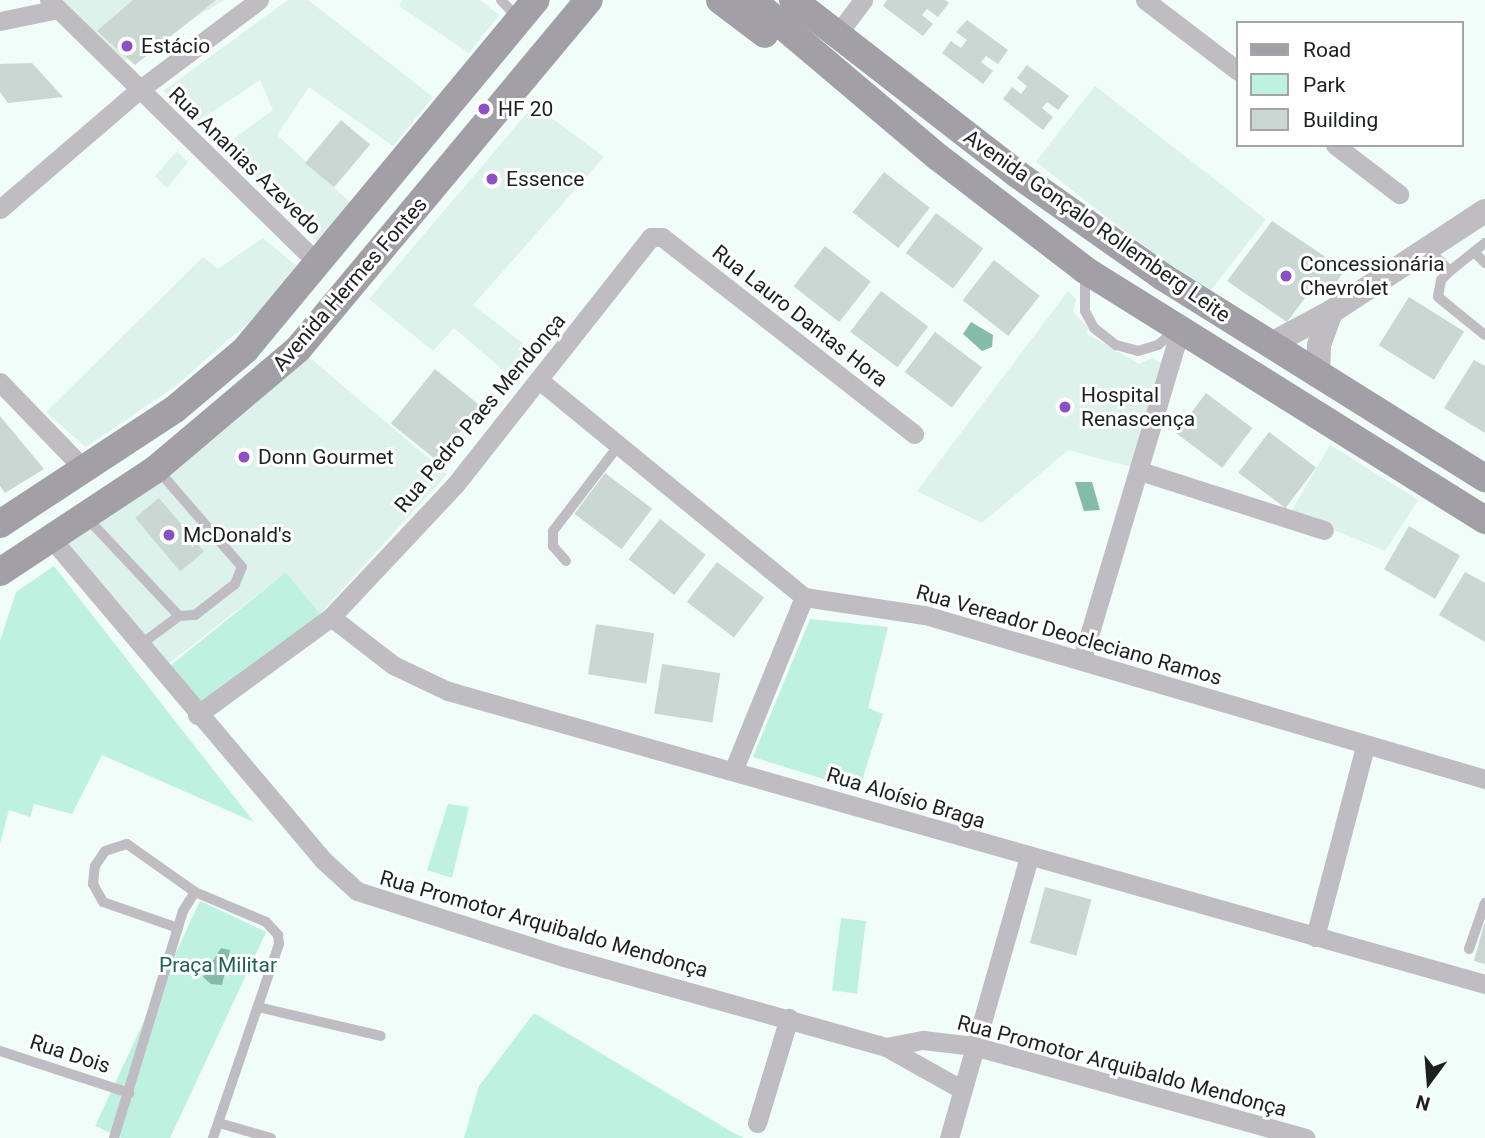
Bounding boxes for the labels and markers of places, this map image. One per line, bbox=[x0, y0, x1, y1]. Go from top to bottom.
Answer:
place label: Estácio bbox=[141, 33, 210, 59]
marker: Estácio bbox=[119, 38, 135, 54]
place label: HF 20 bbox=[498, 96, 553, 122]
marker: HF 20 bbox=[476, 101, 492, 117]
place label: Essence bbox=[506, 166, 584, 192]
marker: Essence bbox=[484, 171, 500, 187]
place label: Concessionária Chevrolet bbox=[1300, 251, 1445, 301]
marker: Concessionária Chevrolet bbox=[1278, 268, 1294, 284]
place label: Hospital Renascença bbox=[1081, 382, 1195, 432]
marker: Hospital Renascença bbox=[1055, 397, 1075, 417]
place label: Donn Gourmet bbox=[258, 444, 394, 470]
marker: Donn Gourmet bbox=[236, 449, 252, 465]
place label: McDonald's bbox=[183, 522, 292, 548]
marker: McDonald's bbox=[161, 527, 177, 543]

